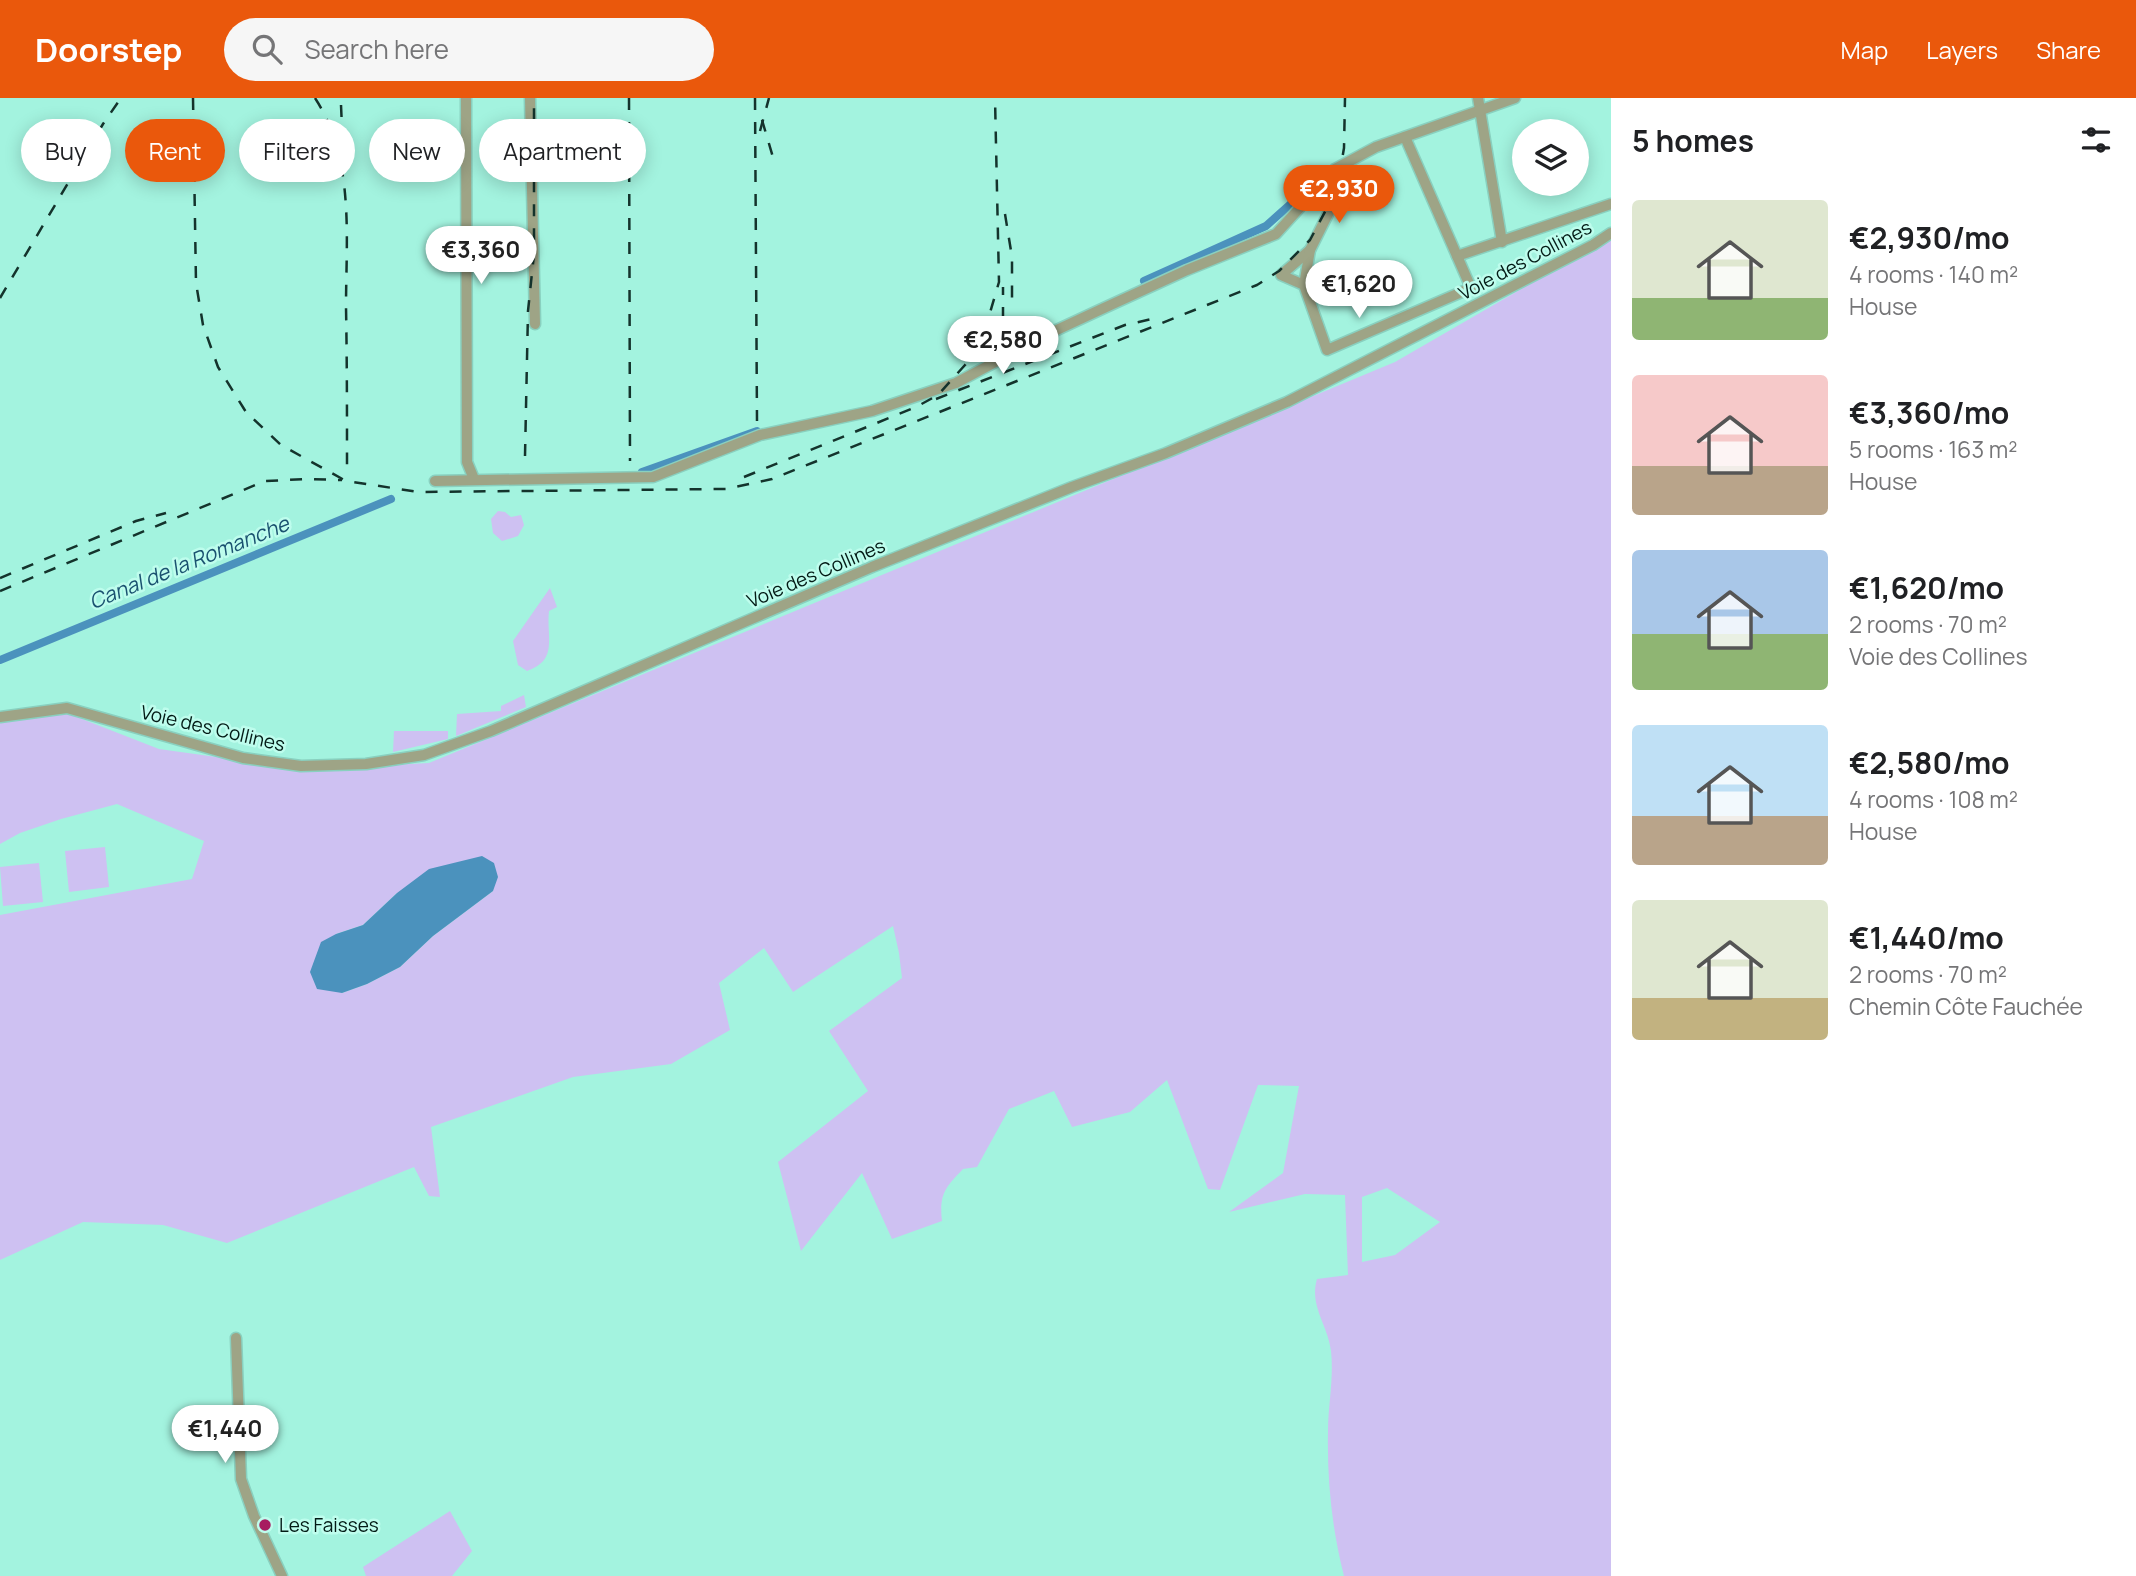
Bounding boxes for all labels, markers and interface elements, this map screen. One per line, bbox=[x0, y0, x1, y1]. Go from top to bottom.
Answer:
search box bbox=[224, 18, 714, 81]
text: Doorstep bbox=[35, 27, 182, 72]
icon: search bbox=[248, 30, 286, 68]
text: Search here bbox=[304, 31, 449, 67]
text: Map bbox=[1841, 33, 1888, 66]
text: Layers bbox=[1926, 33, 1998, 66]
text: Share bbox=[2036, 33, 2101, 66]
chip: Buy bbox=[21, 119, 111, 182]
chip: Rent bbox=[125, 119, 225, 182]
chip: Filters bbox=[239, 119, 355, 182]
chip: New bbox=[369, 119, 465, 182]
chip: Apartment bbox=[479, 119, 646, 182]
map controls bbox=[1512, 119, 1589, 196]
button: layers bbox=[1512, 119, 1589, 196]
text: 5 homes bbox=[1632, 120, 1754, 161]
icon: filters bbox=[2077, 121, 2115, 159]
pin: €2,930 bbox=[1282, 166, 1396, 225]
text: €2,930 bbox=[1299, 172, 1379, 204]
street label: Voie des Collines bbox=[1454, 214, 1596, 306]
text: €2,930/mo bbox=[1849, 217, 2010, 258]
pin: €3,360 bbox=[424, 226, 538, 286]
icon: home bbox=[1688, 228, 1772, 312]
text: €3,360 bbox=[442, 233, 520, 265]
text: 4 rooms · 140 m² bbox=[1849, 258, 2018, 290]
pin: €1,620 bbox=[1302, 260, 1416, 320]
text: €1,620 bbox=[1322, 267, 1396, 299]
text: House bbox=[1849, 290, 1918, 322]
pin: €2,580 bbox=[946, 316, 1060, 376]
text: €2,580 bbox=[963, 323, 1043, 355]
text: €3,360/mo bbox=[1849, 392, 2009, 433]
icon: home bbox=[1688, 403, 1772, 487]
text: 5 rooms · 163 m² bbox=[1849, 433, 2017, 465]
text: House bbox=[1849, 465, 1918, 497]
water label: Canal de la Romanche bbox=[84, 508, 294, 615]
street label: Voie des Collines bbox=[743, 532, 889, 614]
text: €1,620/mo bbox=[1849, 567, 2004, 608]
icon: home bbox=[1688, 578, 1772, 662]
text: 2 rooms · 70 m² bbox=[1849, 608, 2007, 640]
text: Voie des Collines bbox=[1849, 640, 2028, 672]
street label: Voie des Collines bbox=[138, 699, 288, 757]
text: €2,580/mo bbox=[1849, 742, 2010, 783]
icon: home bbox=[1688, 753, 1772, 837]
text: 4 rooms · 108 m² bbox=[1849, 783, 2018, 815]
text: House bbox=[1849, 815, 1918, 847]
text: €1,440/mo bbox=[1849, 917, 2004, 958]
icon: home bbox=[1688, 928, 1772, 1012]
text: 2 rooms · 70 m² bbox=[1849, 958, 2007, 990]
text: Chemin Côte Fauchée bbox=[1849, 990, 2083, 1022]
pin: €1,440 bbox=[168, 1406, 282, 1465]
text: €1,440 bbox=[188, 1412, 262, 1444]
place label: Les Faisses bbox=[279, 1512, 379, 1538]
marker: Les Faisses bbox=[257, 1517, 273, 1533]

